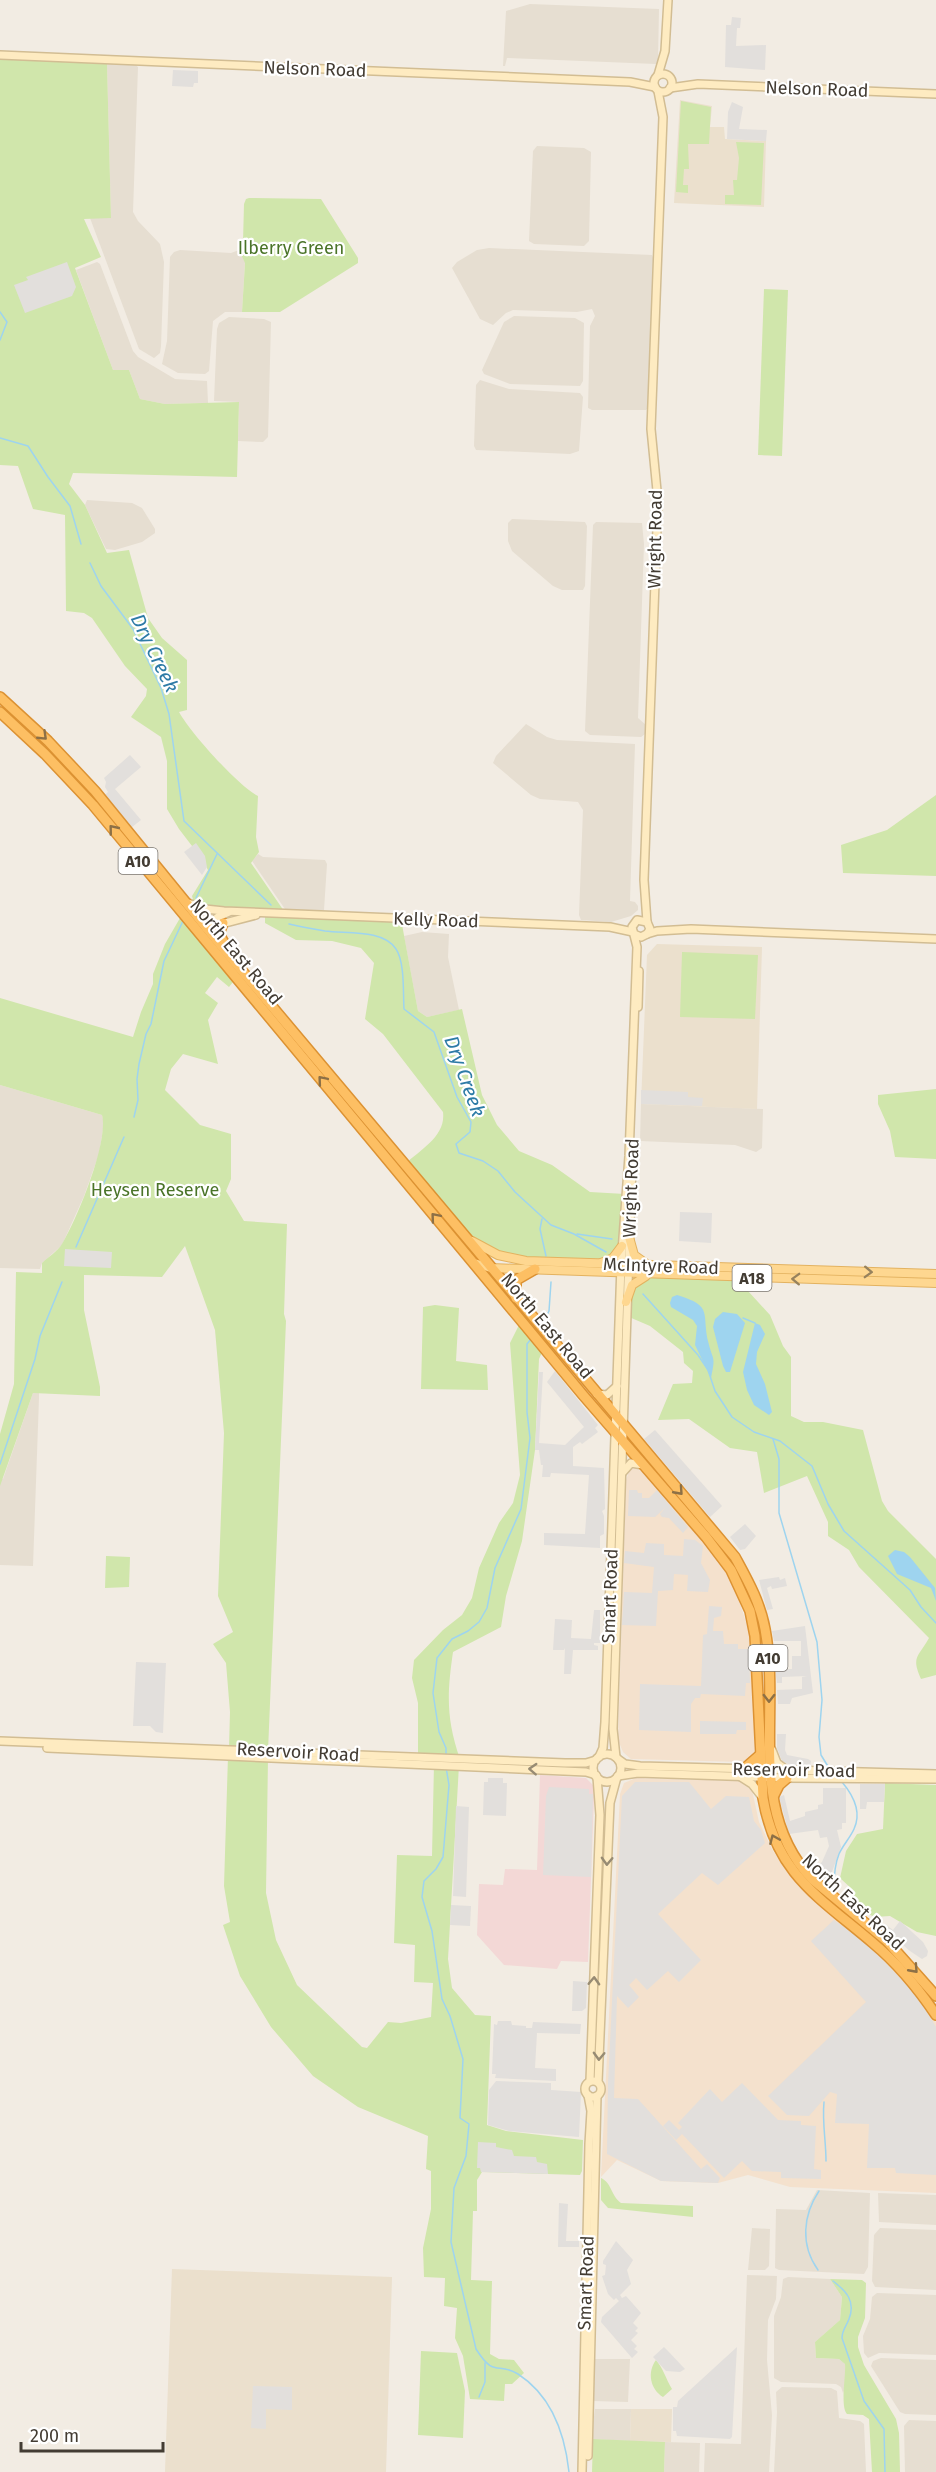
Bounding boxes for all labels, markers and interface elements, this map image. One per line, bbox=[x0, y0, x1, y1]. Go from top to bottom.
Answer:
street label: Nelson Road bbox=[263, 56, 367, 82]
street label: Nelson Road bbox=[765, 76, 869, 102]
park label: Ilberry Green bbox=[238, 237, 344, 259]
street label: Wright Road bbox=[643, 489, 667, 589]
water label: Dry Creek bbox=[126, 610, 184, 696]
one-way arrow bbox=[36, 729, 47, 740]
one-way arrow bbox=[109, 825, 120, 836]
road number: A10 bbox=[118, 848, 158, 874]
street label: North East Road bbox=[185, 894, 287, 1010]
street label: Kelly Road bbox=[393, 908, 479, 932]
water label: Dry Creek bbox=[439, 1032, 491, 1120]
one-way arrow bbox=[318, 1076, 329, 1087]
street label: Wright Road bbox=[618, 1138, 644, 1238]
park label: Heysen Reserve bbox=[91, 1179, 219, 1201]
one-way arrow bbox=[432, 1213, 443, 1224]
street label: McIntyre Road bbox=[603, 1253, 719, 1279]
road number: A18 bbox=[732, 1265, 771, 1291]
one-way arrow bbox=[863, 1266, 872, 1278]
street label: North East Road bbox=[496, 1268, 598, 1384]
one-way arrow bbox=[792, 1273, 801, 1286]
one-way arrow bbox=[672, 1484, 683, 1495]
street label: Smart Road bbox=[597, 1548, 623, 1644]
road number: A10 bbox=[748, 1645, 788, 1671]
one-way arrow bbox=[763, 1694, 775, 1703]
street label: Reservoir Road bbox=[236, 1738, 360, 1766]
street label: Reservoir Road bbox=[732, 1758, 856, 1782]
one-way arrow bbox=[529, 1763, 538, 1776]
one-way arrow bbox=[769, 1834, 781, 1845]
street label: North East Road bbox=[797, 1849, 909, 1955]
one-way arrow bbox=[601, 1857, 614, 1866]
one-way arrow bbox=[907, 1962, 918, 1973]
one-way arrow bbox=[588, 1976, 600, 1985]
one-way arrow bbox=[593, 2052, 606, 2061]
street label: Smart Road bbox=[573, 2235, 599, 2331]
scale bar bbox=[21, 2415, 164, 2453]
text: 200 m bbox=[30, 2425, 79, 2447]

